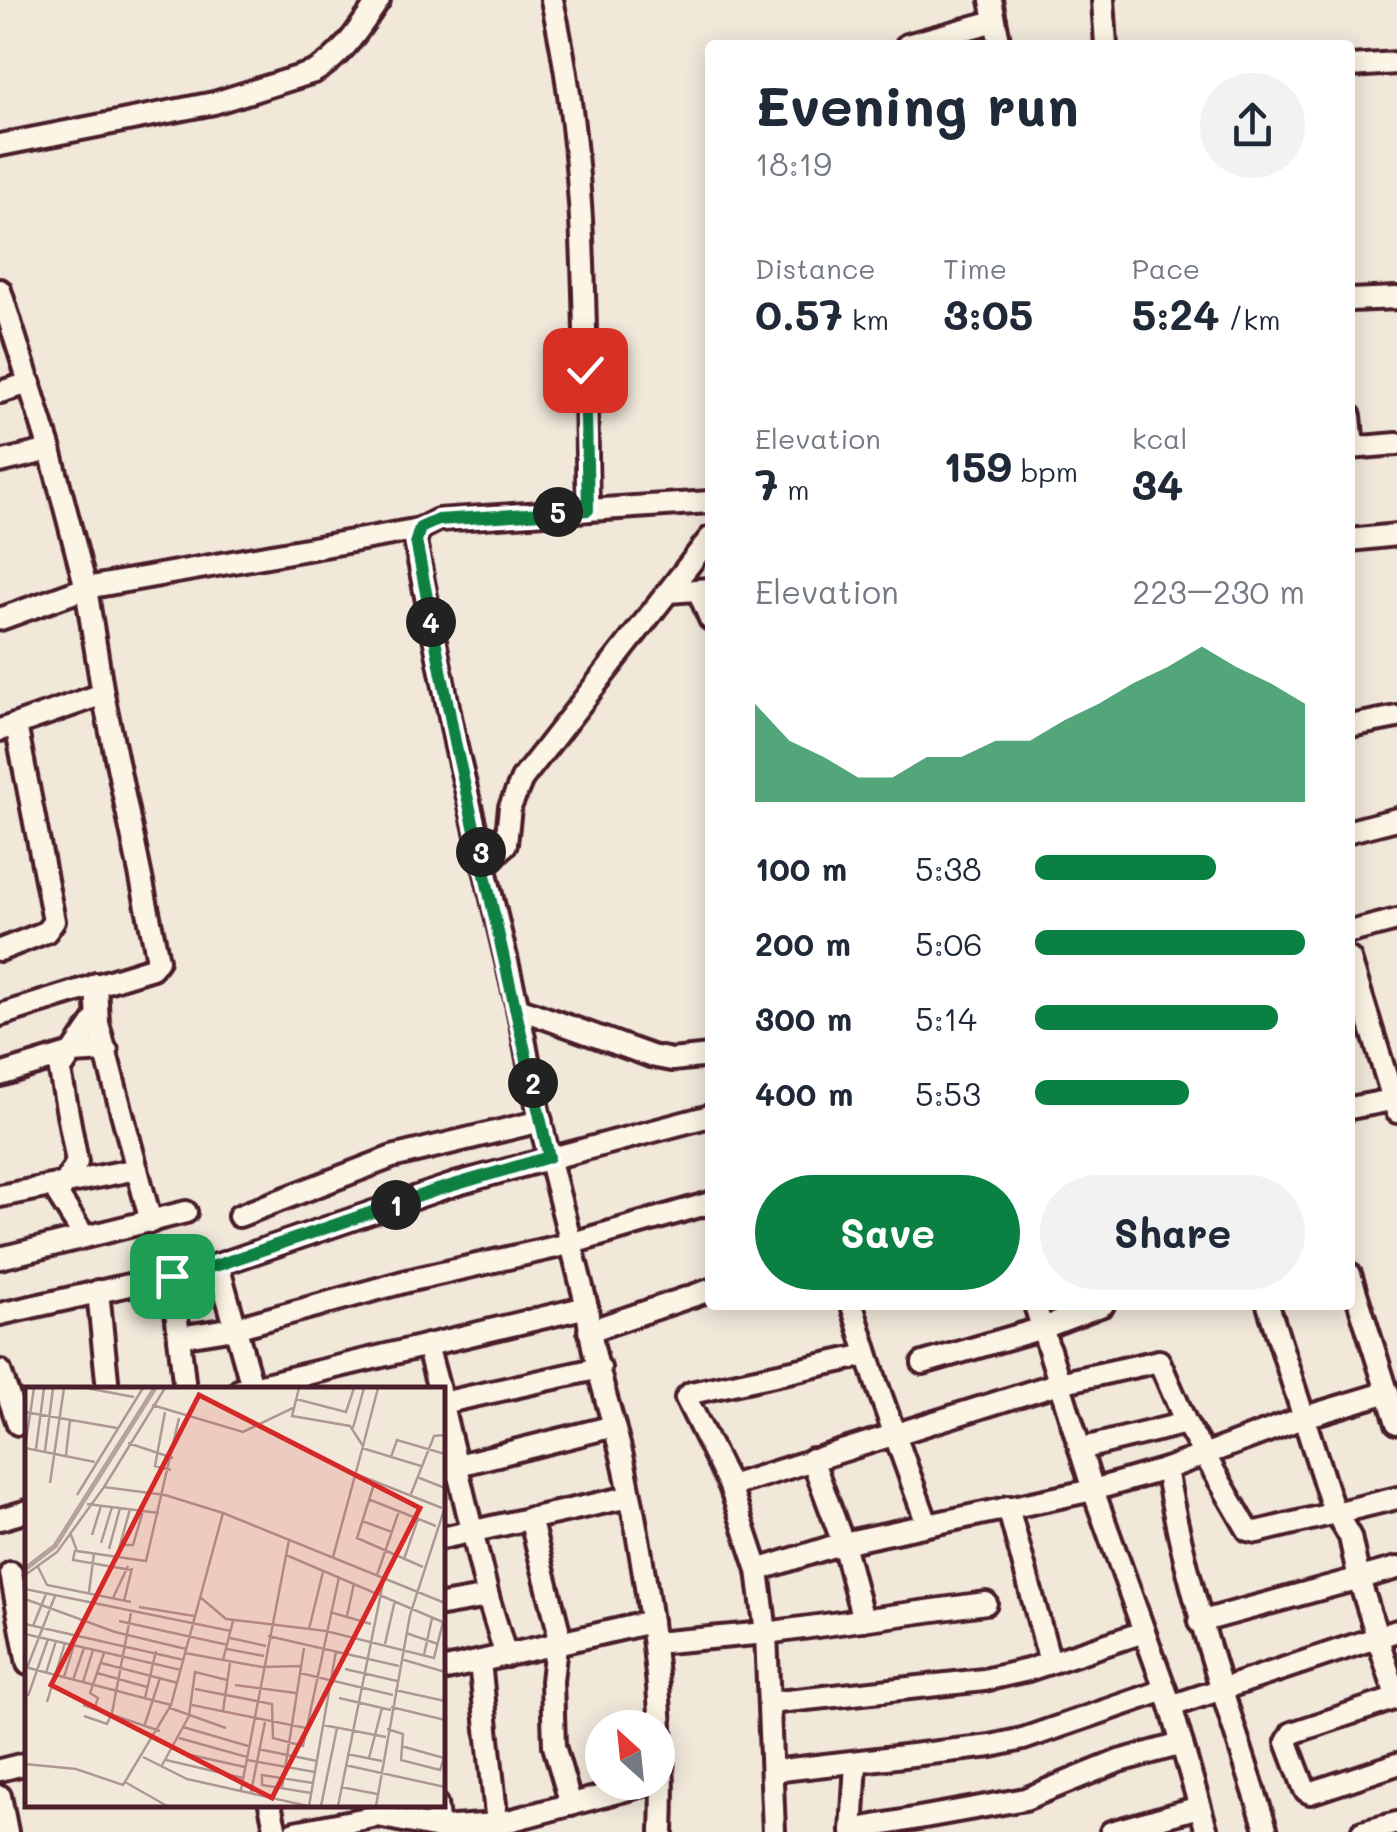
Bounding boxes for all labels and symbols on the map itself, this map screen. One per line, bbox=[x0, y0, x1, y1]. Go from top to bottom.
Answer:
pin bbox=[543, 328, 628, 413]
pin: 5 bbox=[533, 487, 583, 537]
pin: 4 bbox=[406, 597, 456, 647]
pin: 3 bbox=[456, 827, 506, 877]
pin: 2 bbox=[508, 1058, 558, 1108]
pin: 1 bbox=[371, 1180, 421, 1230]
pin bbox=[130, 1234, 215, 1319]
inset map bbox=[25, 1387, 445, 1807]
north arrow bbox=[585, 1710, 675, 1800]

